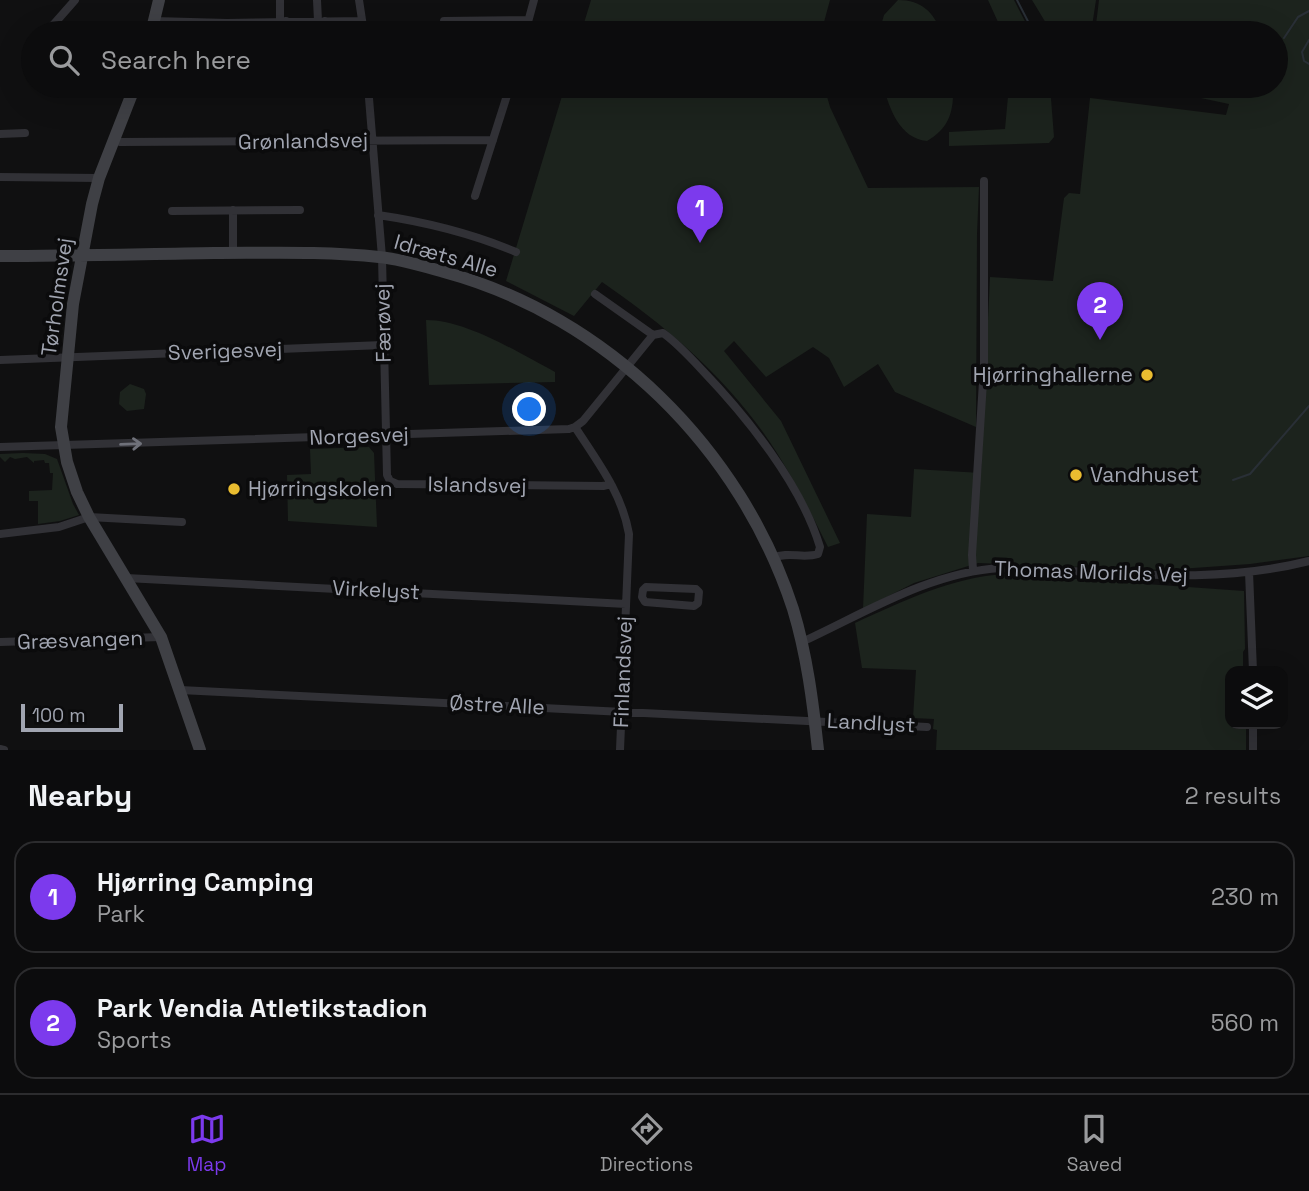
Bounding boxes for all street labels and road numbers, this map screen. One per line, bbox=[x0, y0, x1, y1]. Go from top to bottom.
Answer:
street label: Grønlandsvej bbox=[238, 126, 368, 155]
street label: Idræts Alle bbox=[391, 228, 501, 283]
street label: Tørholmsvej bbox=[35, 236, 78, 358]
street label: Færøvej bbox=[368, 283, 397, 363]
street label: Sverigesvej bbox=[167, 335, 283, 366]
street label: Norgesvej bbox=[309, 420, 409, 451]
street label: Islandsvej bbox=[427, 470, 527, 499]
street label: Thomas Morilds Vej bbox=[994, 555, 1188, 588]
street label: Virkelyst bbox=[332, 574, 421, 605]
street label: Finlandsvej bbox=[607, 615, 638, 729]
street label: Græsvangen bbox=[16, 624, 144, 655]
street label: Østre Alle bbox=[449, 689, 545, 720]
street label: Landlyst bbox=[826, 707, 916, 738]

